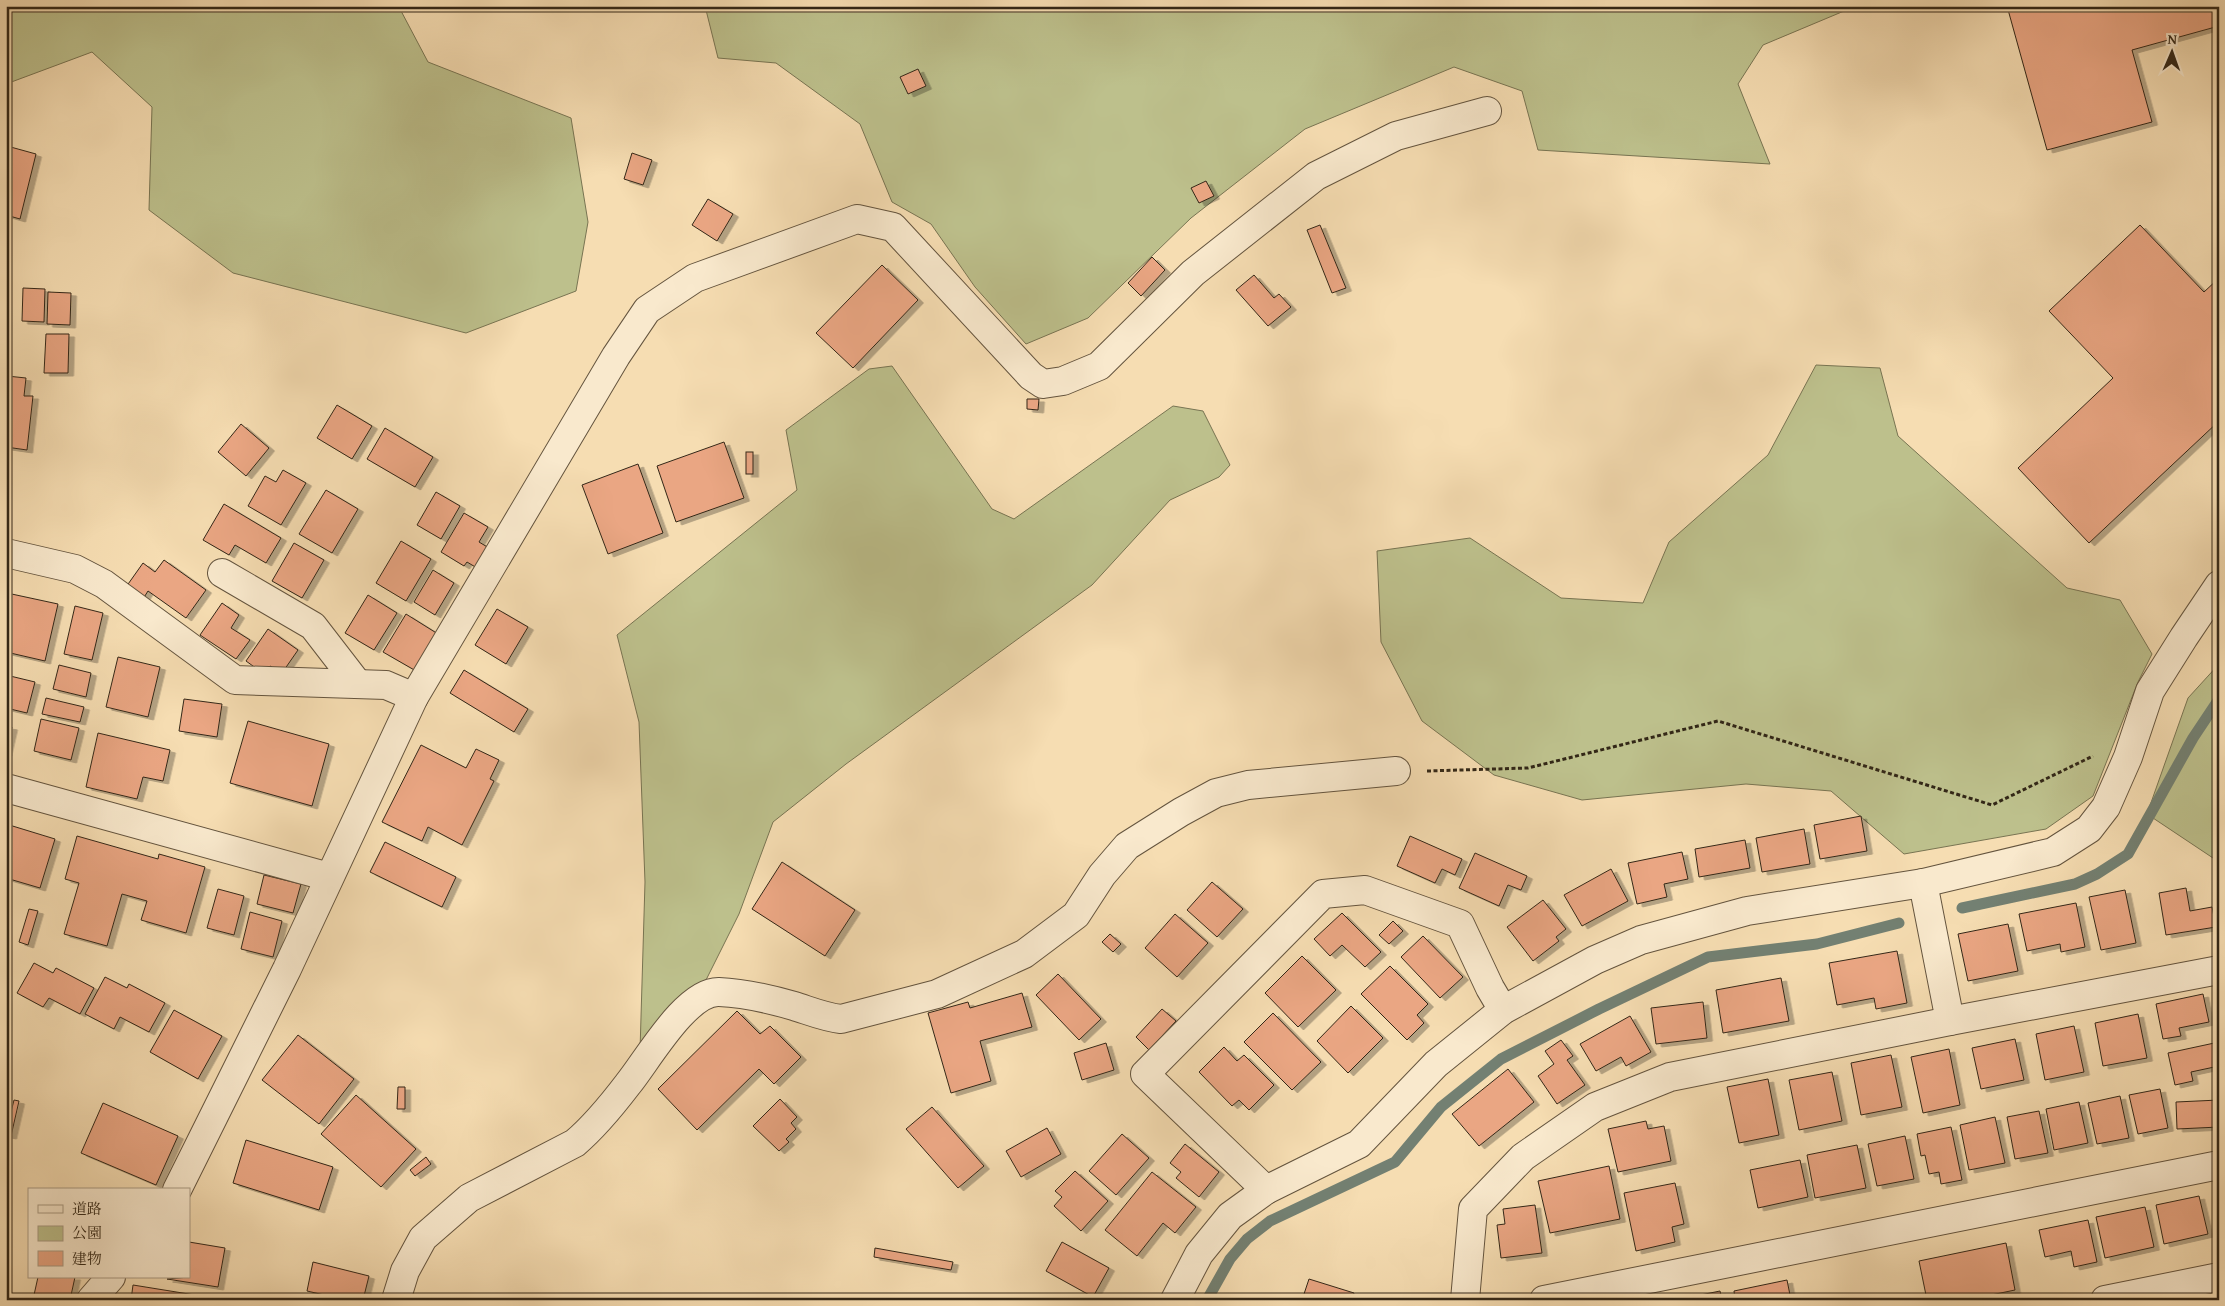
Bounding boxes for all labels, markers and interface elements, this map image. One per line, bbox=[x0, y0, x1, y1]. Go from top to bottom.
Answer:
north arrow bbox=[2148, 28, 2198, 78]
text: N bbox=[2167, 29, 2178, 49]
legend bbox=[28, 1188, 190, 1278]
text: 道路 bbox=[72, 1198, 102, 1219]
text: 公園 bbox=[72, 1222, 102, 1243]
text: 建物 bbox=[72, 1248, 102, 1269]

